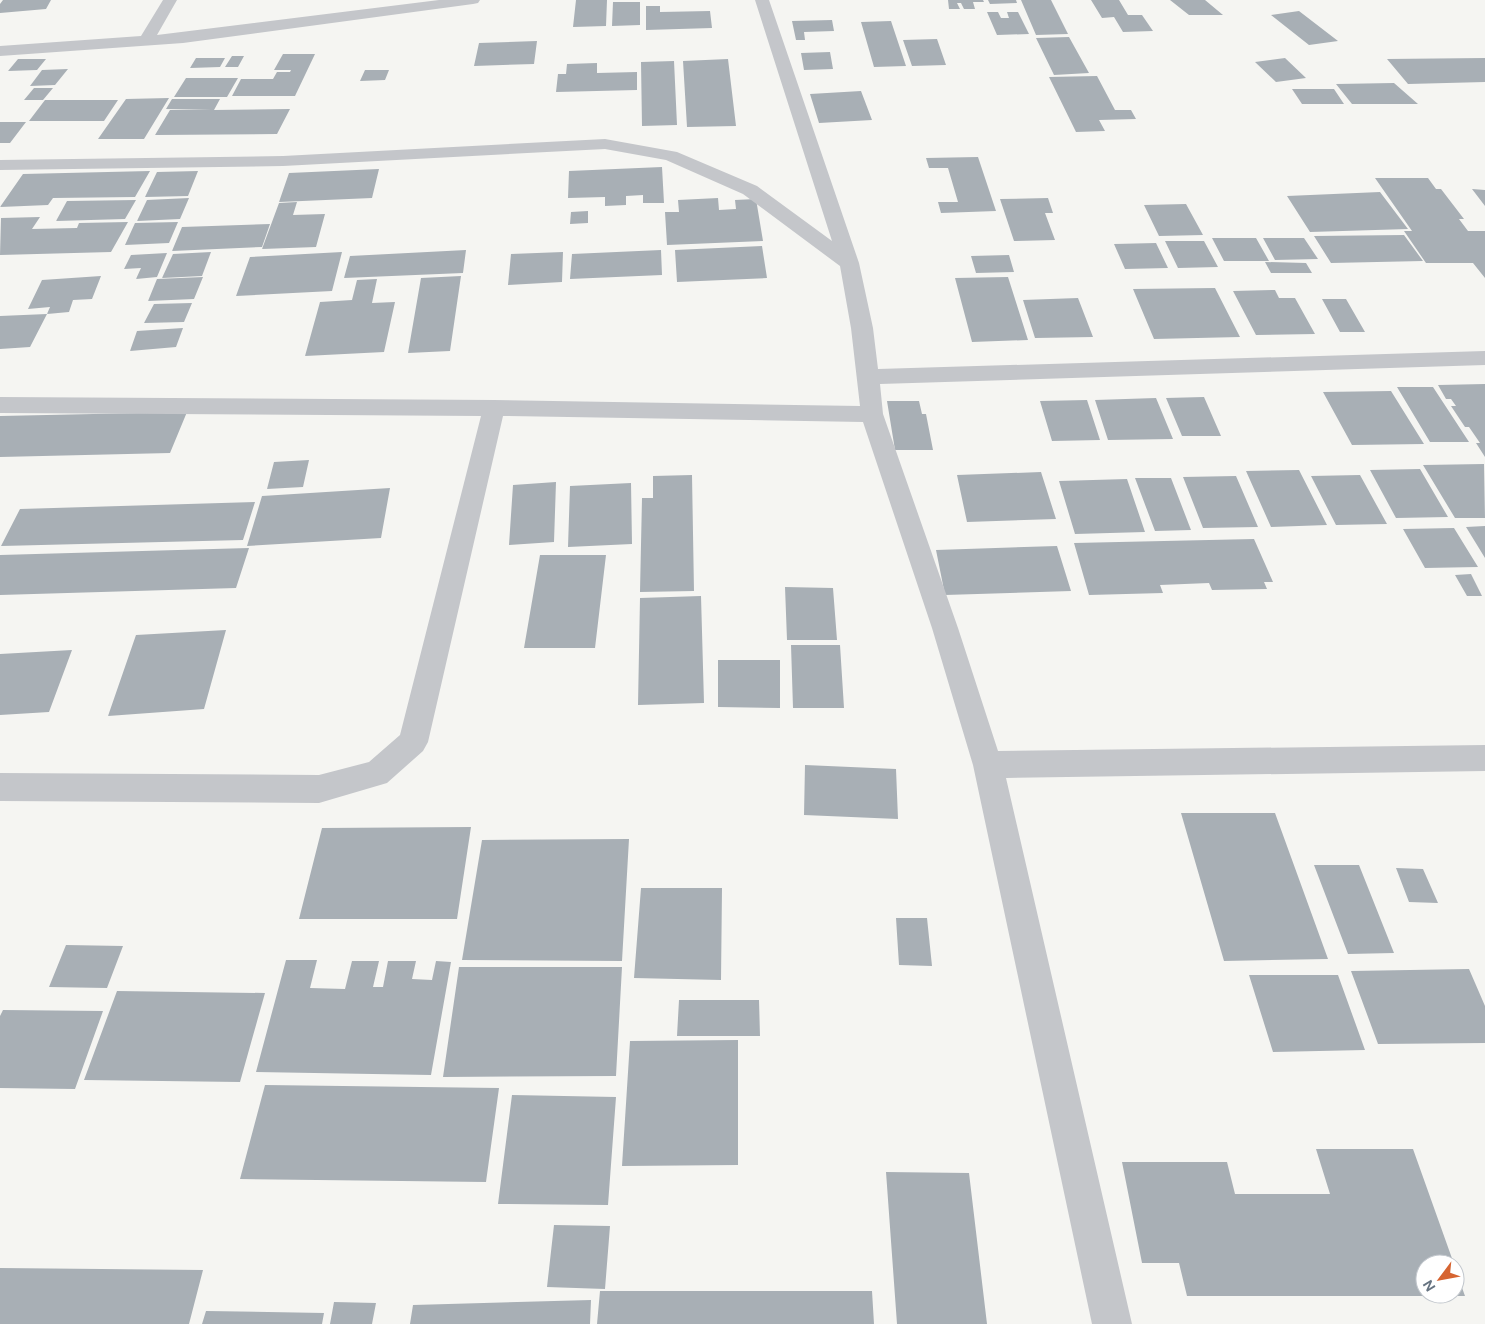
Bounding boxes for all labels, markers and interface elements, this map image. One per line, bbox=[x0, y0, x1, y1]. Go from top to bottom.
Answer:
north arrow bbox=[1415, 1254, 1465, 1304]
text: N bbox=[1419, 1277, 1439, 1295]

